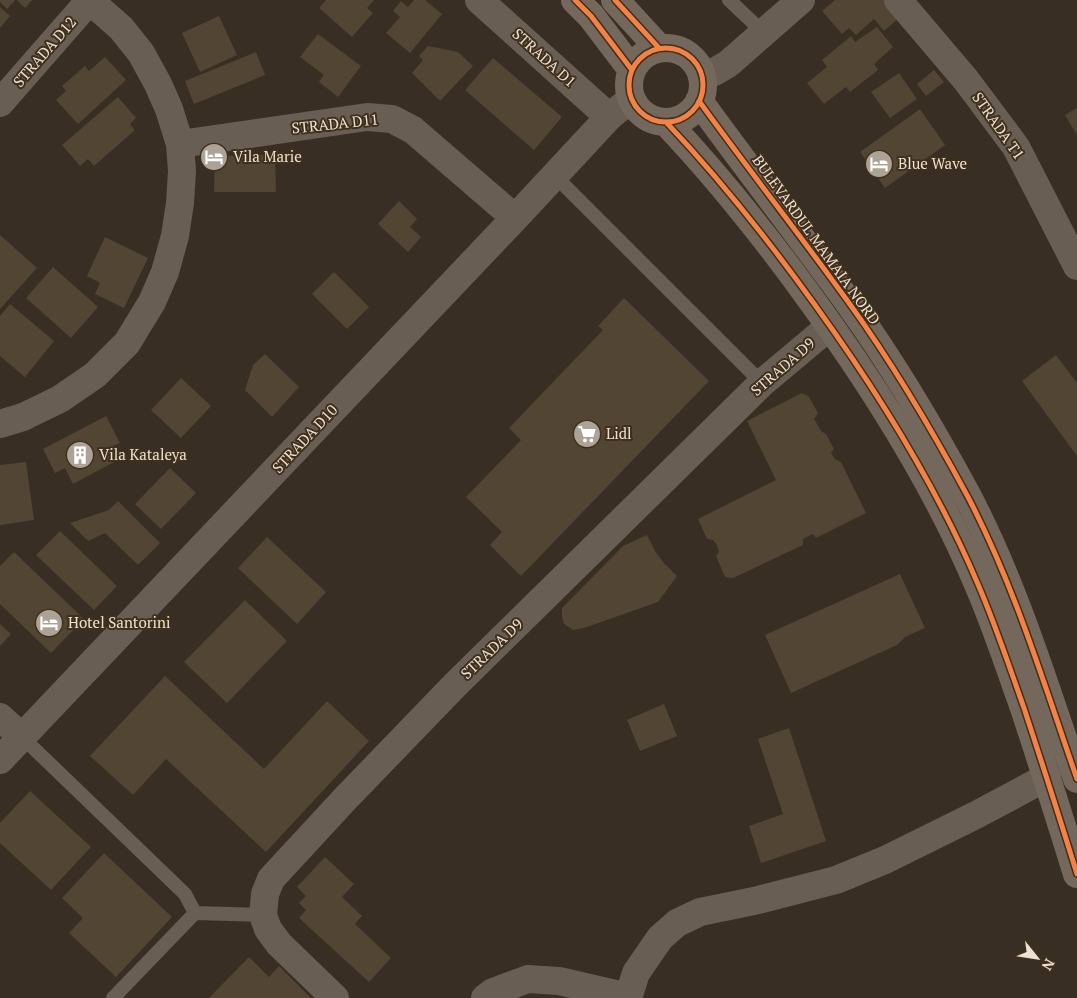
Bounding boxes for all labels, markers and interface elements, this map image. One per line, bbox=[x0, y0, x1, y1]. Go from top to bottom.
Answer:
street label: STRADA D12 bbox=[8, 12, 80, 91]
street label: STRADA D1 bbox=[509, 23, 581, 91]
street label: STRADA T1 bbox=[968, 88, 1029, 163]
street label: STRADA D11 bbox=[291, 109, 379, 138]
hotel icon: Vila Marie bbox=[199, 142, 229, 172]
place label: Vila Marie bbox=[233, 146, 302, 166]
hotel icon: Blue Wave bbox=[864, 149, 894, 179]
street label: BULEVARDUL MAMAIA NORD bbox=[748, 151, 885, 328]
place label: Blue Wave bbox=[898, 153, 967, 173]
street label: STRADA D9 bbox=[746, 333, 819, 400]
street label: STRADA D10 bbox=[267, 400, 341, 477]
supermarket icon: Lidl bbox=[572, 419, 602, 449]
place label: Lidl bbox=[606, 423, 632, 443]
building icon: Vila Kataleya bbox=[65, 440, 95, 470]
place label: Vila Kataleya bbox=[99, 444, 187, 464]
hotel icon: Hotel Santorini bbox=[34, 608, 64, 638]
place label: Hotel Santorini bbox=[68, 612, 170, 632]
street label: STRADA D9 bbox=[456, 614, 527, 683]
north arrow bbox=[1012, 933, 1062, 983]
text: N bbox=[1038, 955, 1060, 974]

